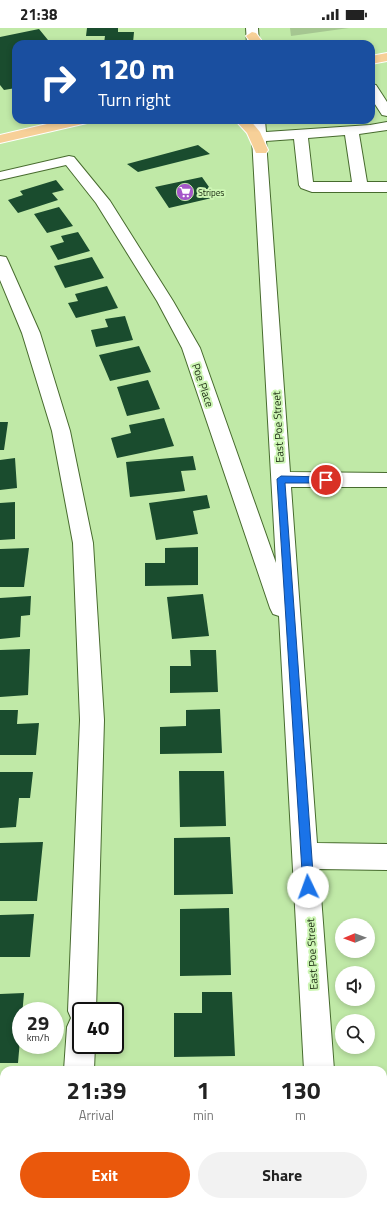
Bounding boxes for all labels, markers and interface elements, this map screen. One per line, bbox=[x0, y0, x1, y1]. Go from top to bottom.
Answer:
text: 21:38 bbox=[20, 3, 57, 26]
text: 120 m bbox=[98, 47, 175, 90]
icon: right bbox=[32, 56, 84, 108]
text: Turn right bbox=[98, 86, 171, 113]
supermarket icon: Stripes bbox=[175, 182, 195, 202]
place label: Stripes bbox=[198, 186, 225, 199]
street label: Poe Place bbox=[188, 361, 218, 409]
street label: East Poe Street bbox=[268, 391, 288, 463]
pin bbox=[309, 463, 343, 497]
icon: arrive bbox=[315, 469, 337, 491]
position arrow bbox=[287, 866, 329, 908]
street label: East Poe Street bbox=[302, 918, 322, 990]
north arrow bbox=[335, 918, 375, 958]
map controls bbox=[335, 918, 375, 1054]
button: sound bbox=[335, 966, 375, 1006]
speed limit sign: 40 bbox=[72, 1002, 124, 1054]
text: 29 bbox=[27, 1007, 49, 1038]
button: search bbox=[335, 1014, 375, 1054]
text: km/h bbox=[27, 1030, 49, 1045]
text: 21:39 bbox=[67, 1072, 126, 1108]
text: 1 bbox=[197, 1072, 210, 1108]
text: 130 bbox=[280, 1072, 320, 1108]
text: Arrival bbox=[79, 1105, 114, 1125]
text: min bbox=[193, 1105, 214, 1125]
text: m bbox=[295, 1105, 306, 1125]
button: Exit bbox=[20, 1152, 190, 1198]
button: Share bbox=[198, 1152, 367, 1198]

